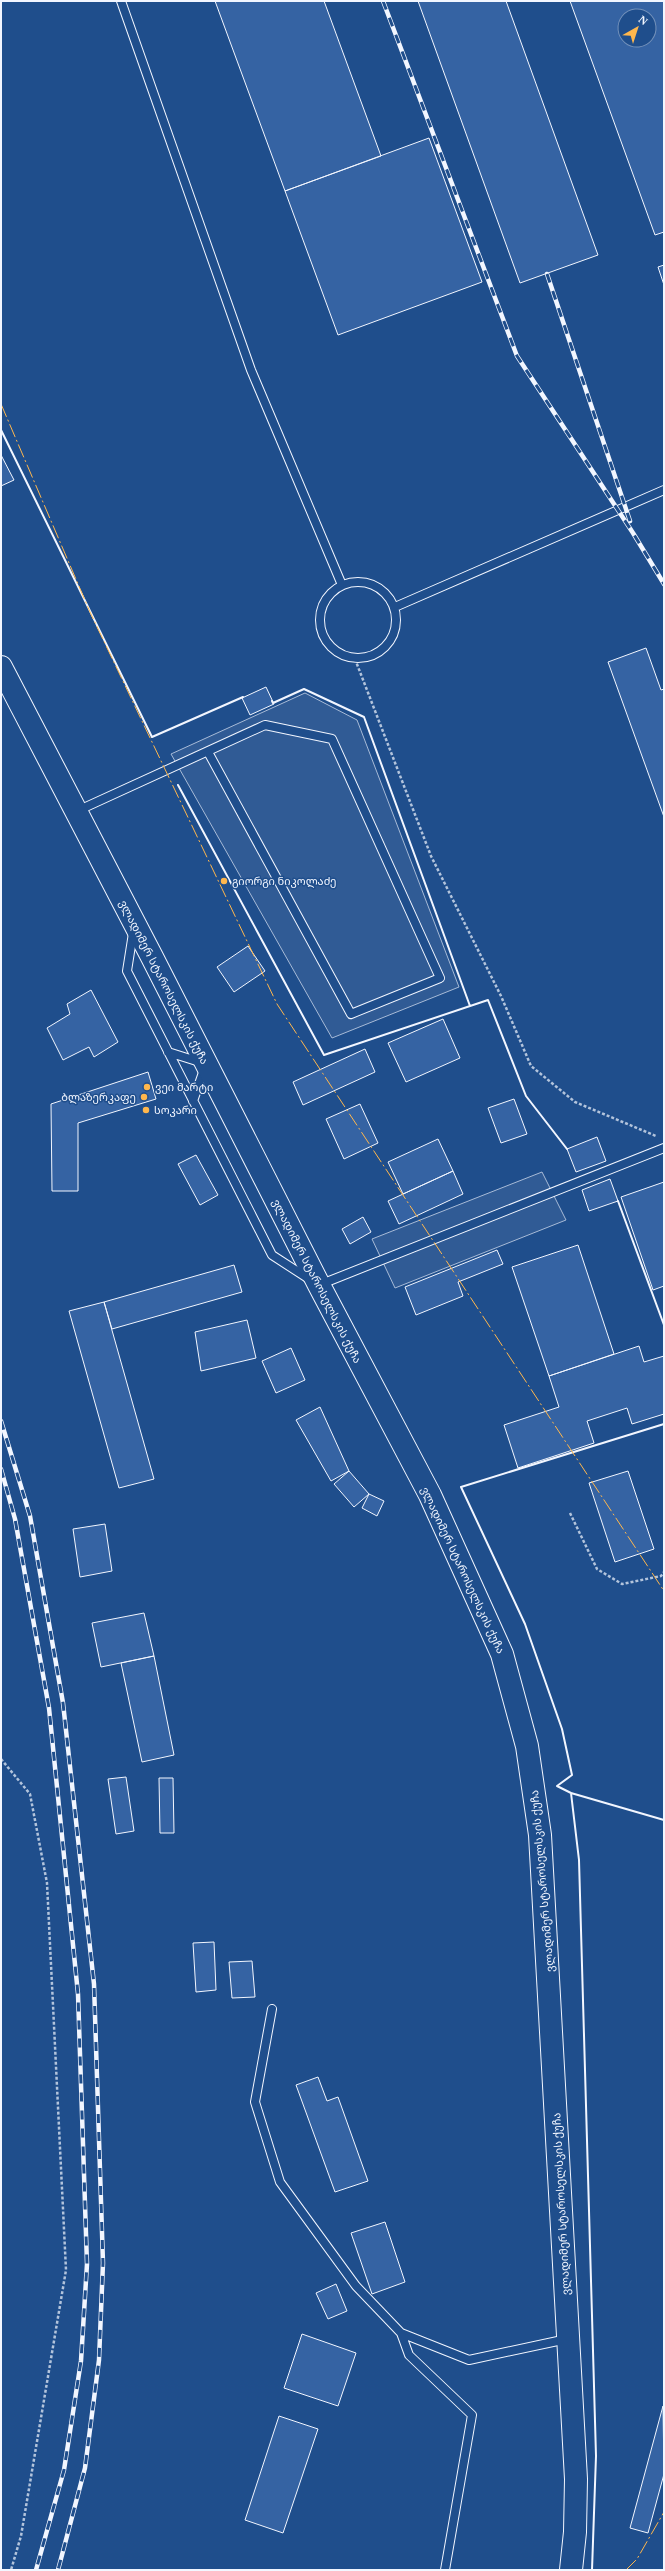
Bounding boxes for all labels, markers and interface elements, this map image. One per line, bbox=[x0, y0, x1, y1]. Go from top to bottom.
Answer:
north arrow bbox=[617, 8, 657, 48]
text: N bbox=[636, 13, 650, 27]
place label: გიორგი ნიკოლაძე bbox=[232, 875, 337, 888]
marker: გიორგი ნიკოლაძე bbox=[219, 876, 229, 886]
street label: ვლადიმერ სტაროსელსკის ქუჩა bbox=[116, 898, 211, 1067]
place label: ვეი მარტი bbox=[155, 1081, 213, 1094]
marker: ვეი მარტი bbox=[142, 1082, 152, 1092]
place label: ბლაზერკაფე bbox=[61, 1091, 136, 1104]
marker: ბლაზერკაფე bbox=[139, 1092, 149, 1102]
place label: სოკარი bbox=[154, 1104, 197, 1117]
marker: სოკარი bbox=[141, 1105, 151, 1115]
street label: ვლადიმერ სტაროსელსკის ქუჩა bbox=[269, 1197, 364, 1366]
street label: ვლადიმერ სტაროსელსკის ქუჩა bbox=[418, 1485, 507, 1656]
street label: ვლადიმერ სტაროსელსკის ქუჩა bbox=[528, 1789, 557, 1973]
street label: ვლადიმერ სტაროსელსკის ქუჩა bbox=[550, 2112, 573, 2296]

